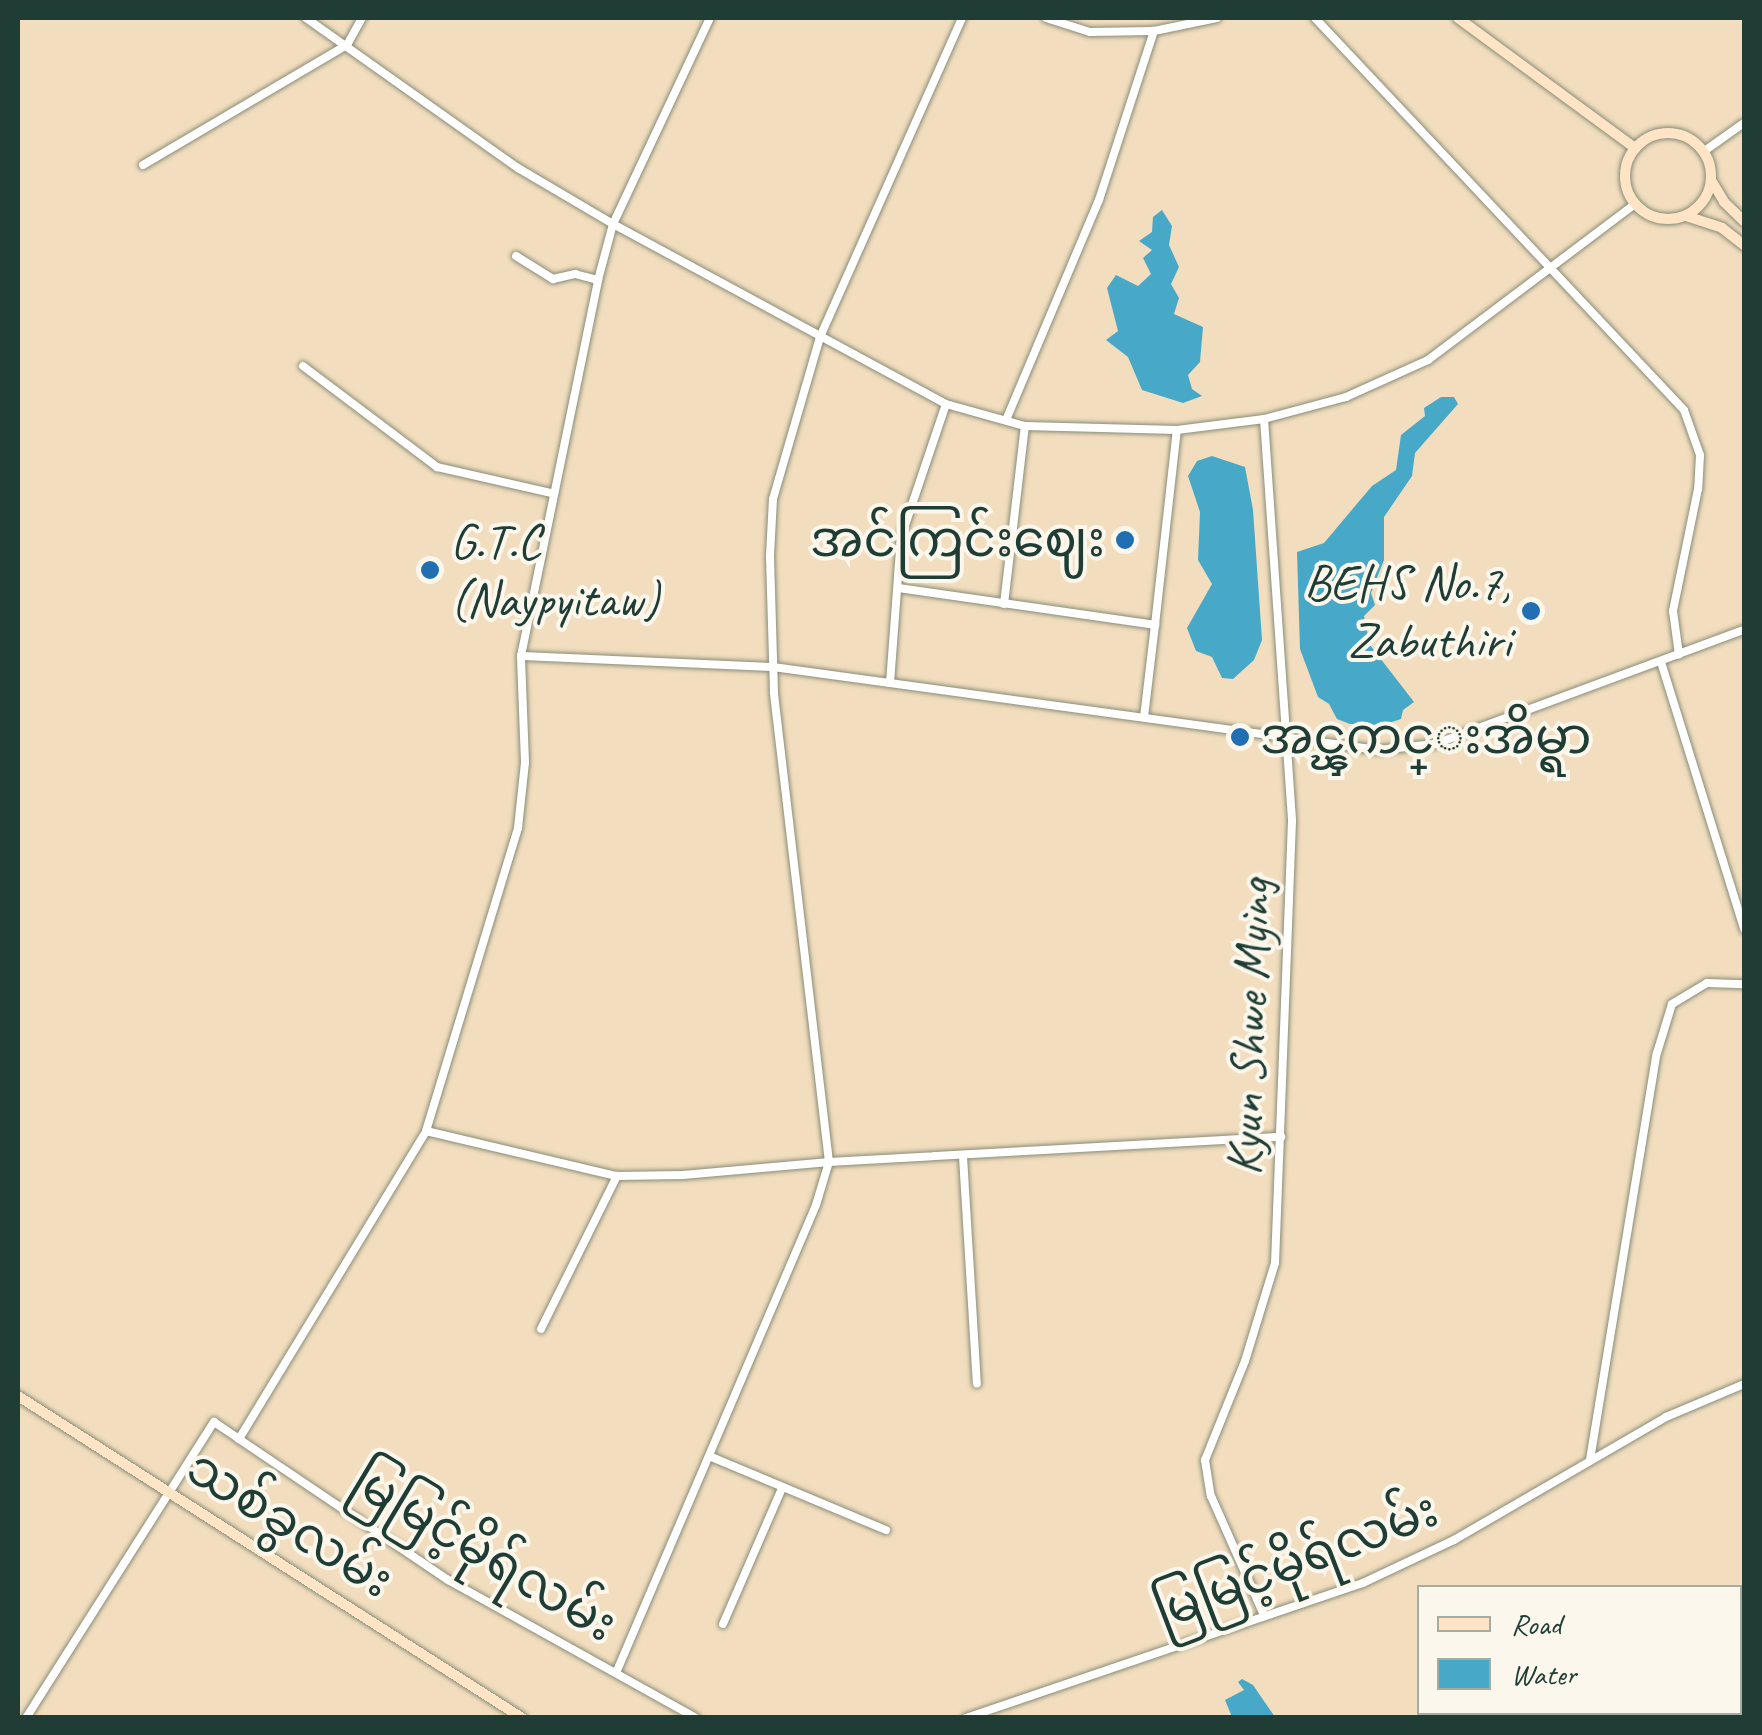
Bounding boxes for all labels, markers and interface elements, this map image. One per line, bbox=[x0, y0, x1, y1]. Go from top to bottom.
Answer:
place label: အင်ကြင်းဈေး bbox=[810, 510, 1105, 570]
place label: G.T.C (Naypyitaw) bbox=[450, 511, 659, 628]
marker: အင်ကြင်းဈေး bbox=[1114, 529, 1136, 551]
place label: BEHS No.7, Zabuthiri bbox=[1304, 552, 1511, 670]
marker: G.T.C (Naypyitaw) bbox=[419, 559, 441, 581]
marker: BEHS No.7, Zabuthiri bbox=[1520, 600, 1542, 622]
place label: အင္ၾကင္းအိမ္ရာ bbox=[1260, 707, 1592, 767]
marker: အင္ၾကင္းအိမ္ရာ bbox=[1229, 726, 1251, 748]
street label: Kyun Shwe Mying bbox=[1214, 877, 1284, 1177]
street label: သစ်ခွလမ်း bbox=[176, 1437, 404, 1611]
street label: မြမြင့်မိုရ်လမ်း bbox=[341, 1449, 627, 1655]
street label: မြမြင့်မိုရ်လမ်း bbox=[1146, 1479, 1446, 1643]
legend bbox=[1417, 1585, 1742, 1715]
text: Road bbox=[1511, 1605, 1561, 1643]
text: Water bbox=[1511, 1655, 1576, 1693]

